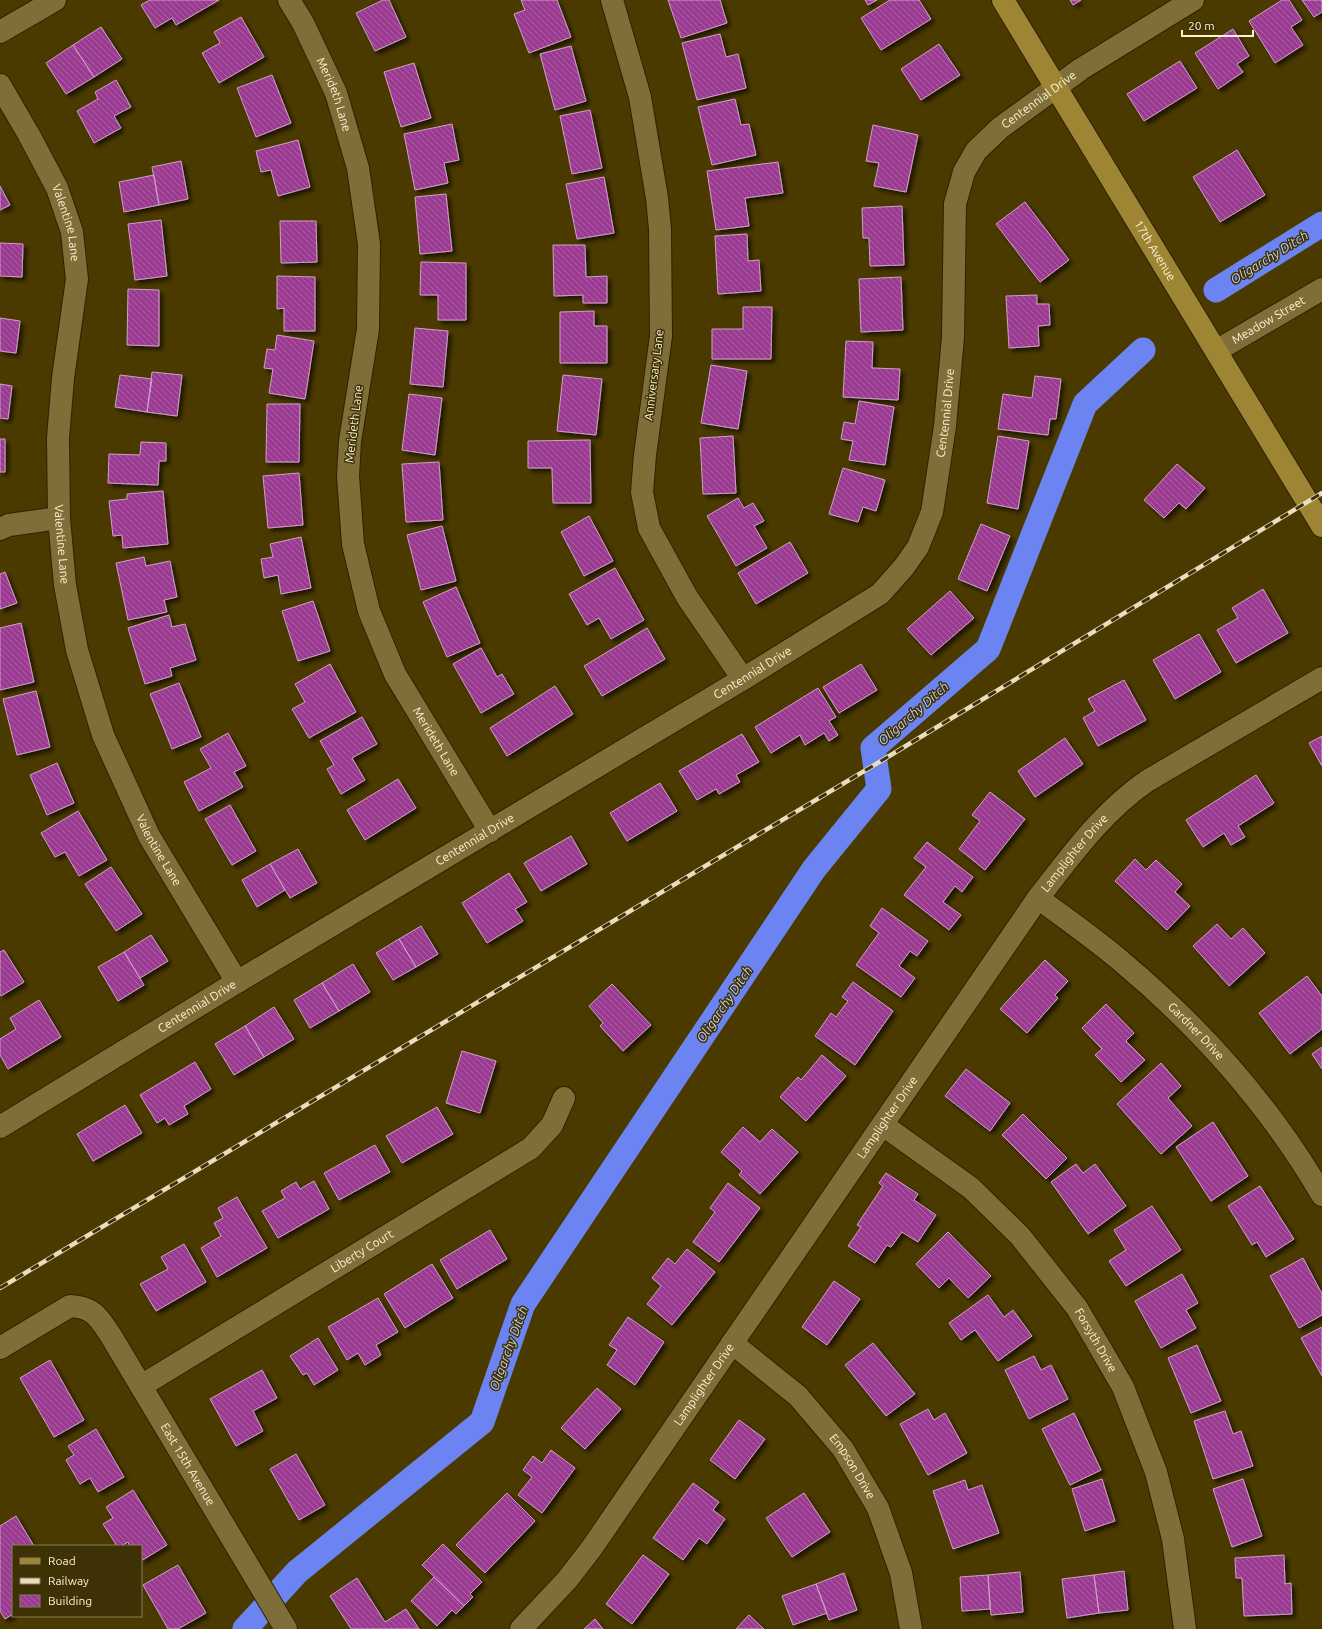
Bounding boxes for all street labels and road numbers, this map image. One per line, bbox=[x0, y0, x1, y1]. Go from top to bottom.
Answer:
street label: Merideth Lane bbox=[314, 55, 354, 133]
street label: Centennial Drive bbox=[998, 68, 1078, 131]
street label: Valentine Lane bbox=[50, 182, 82, 262]
street label: 17th Avenue bbox=[1132, 218, 1179, 283]
street label: Meadow Street bbox=[1229, 293, 1308, 346]
street label: Anniversary Lane bbox=[641, 329, 666, 421]
street label: Centennial Drive bbox=[933, 368, 956, 458]
street label: Merideth Lane bbox=[342, 384, 365, 464]
street label: Valentine Lane bbox=[53, 504, 72, 585]
street label: Centennial Drive bbox=[711, 644, 794, 701]
street label: Merideth Lane bbox=[410, 704, 462, 778]
street label: Centennial Drive bbox=[433, 811, 516, 868]
street label: Lamplighter Drive bbox=[1038, 811, 1110, 894]
street label: Valentine Lane bbox=[134, 812, 184, 888]
street label: Centennial Drive bbox=[155, 977, 238, 1035]
street label: Gardner Drive bbox=[1166, 999, 1227, 1062]
street label: Lamplighter Drive bbox=[854, 1074, 920, 1161]
street label: Liberty Court bbox=[328, 1226, 396, 1275]
street label: Forsyth Drive bbox=[1073, 1306, 1120, 1374]
street label: Lamplighter Drive bbox=[671, 1341, 736, 1428]
street label: East 15th Avenue bbox=[158, 1421, 218, 1508]
street label: Empson Drive bbox=[827, 1431, 878, 1501]

